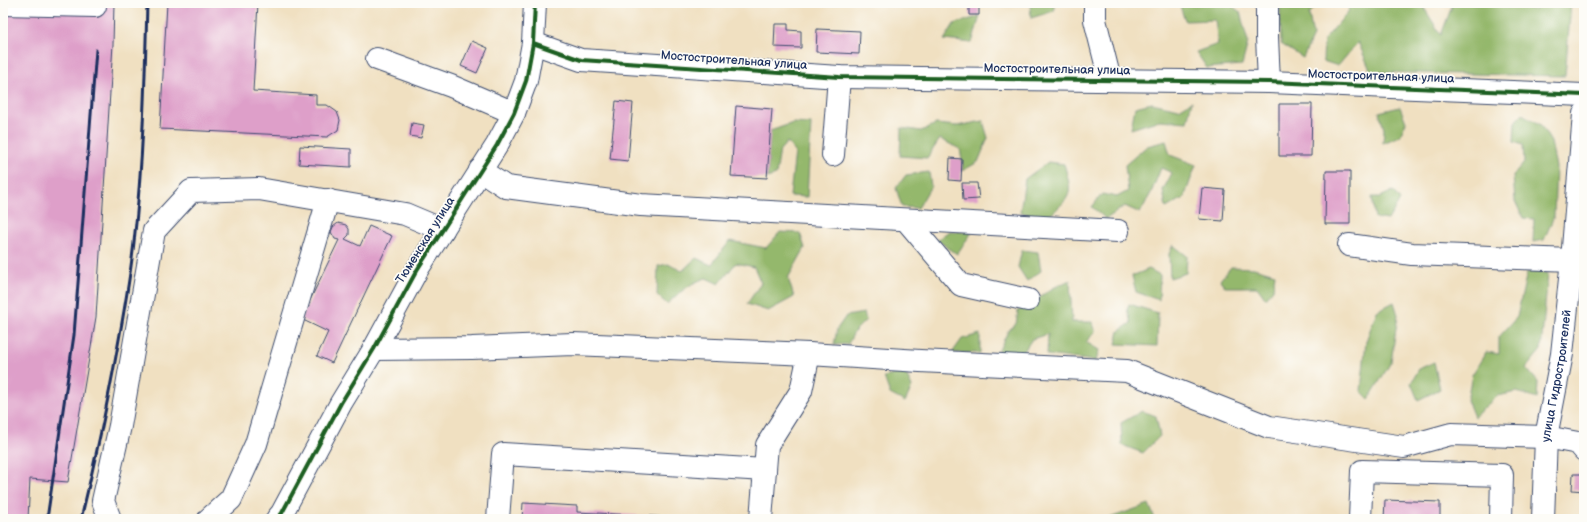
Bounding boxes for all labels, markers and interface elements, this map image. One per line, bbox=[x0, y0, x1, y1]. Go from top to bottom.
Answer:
street label: Мостостроительная улица bbox=[660, 48, 808, 73]
street label: Мостостроительная улица bbox=[983, 61, 1131, 78]
street label: Мостостроительная улица bbox=[1307, 66, 1455, 87]
street label: Тюменская улица bbox=[393, 194, 458, 286]
street label: улица Гидростроителей bbox=[1539, 309, 1575, 442]

